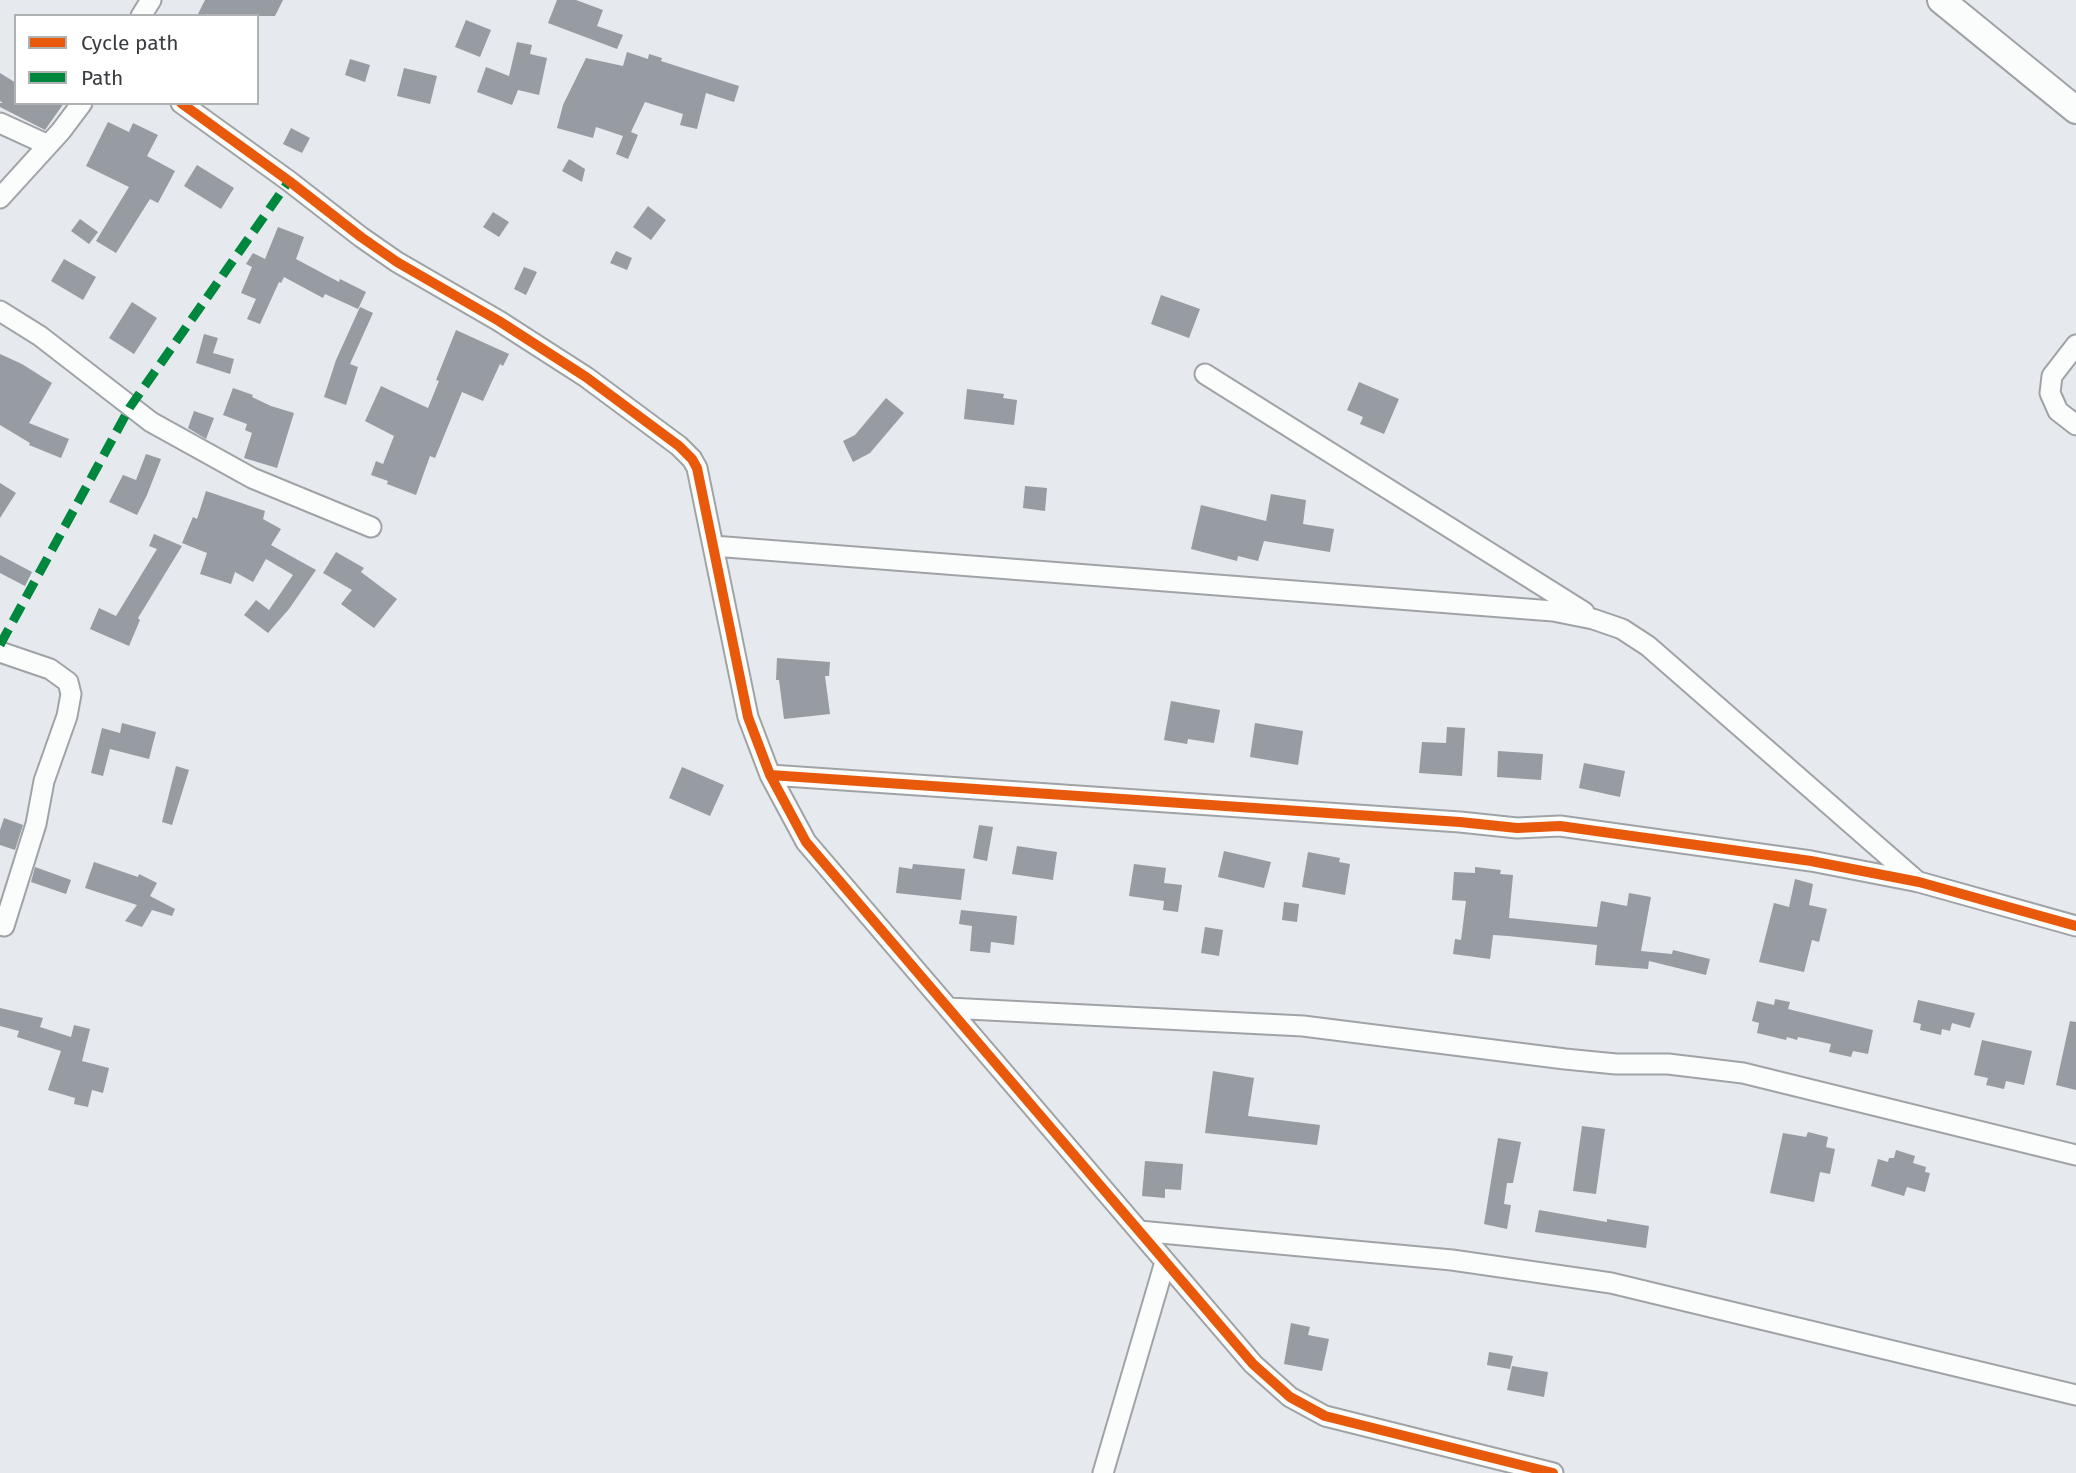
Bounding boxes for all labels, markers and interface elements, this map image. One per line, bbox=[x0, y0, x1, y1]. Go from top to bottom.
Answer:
legend bbox=[14, 14, 259, 105]
text: Cycle path bbox=[81, 30, 179, 56]
text: Path bbox=[81, 65, 123, 91]

